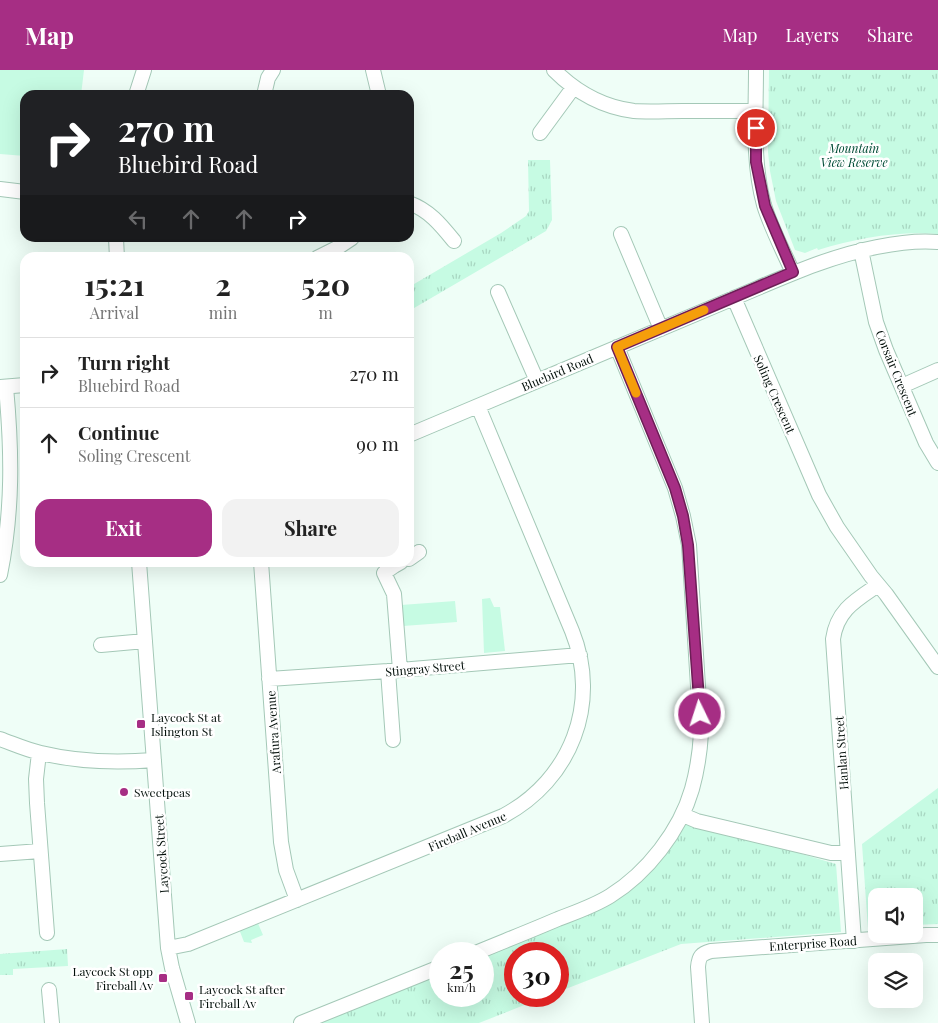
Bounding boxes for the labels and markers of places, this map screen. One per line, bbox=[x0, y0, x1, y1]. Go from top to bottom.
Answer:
pin bbox=[735, 107, 777, 149]
place label: Laycock St at Islington St bbox=[151, 709, 222, 739]
marker: Laycock St at Islington St bbox=[135, 718, 147, 730]
place label: Sweetpeas bbox=[134, 784, 190, 800]
marker: Sweetpeas bbox=[118, 786, 130, 798]
place label: Laycock St opp Fireball Av bbox=[72, 963, 153, 993]
marker: Laycock St opp Fireball Av bbox=[157, 972, 169, 984]
place label: Laycock St after Fireball Av bbox=[199, 981, 285, 1011]
marker: Laycock St after Fireball Av bbox=[183, 990, 195, 1002]

